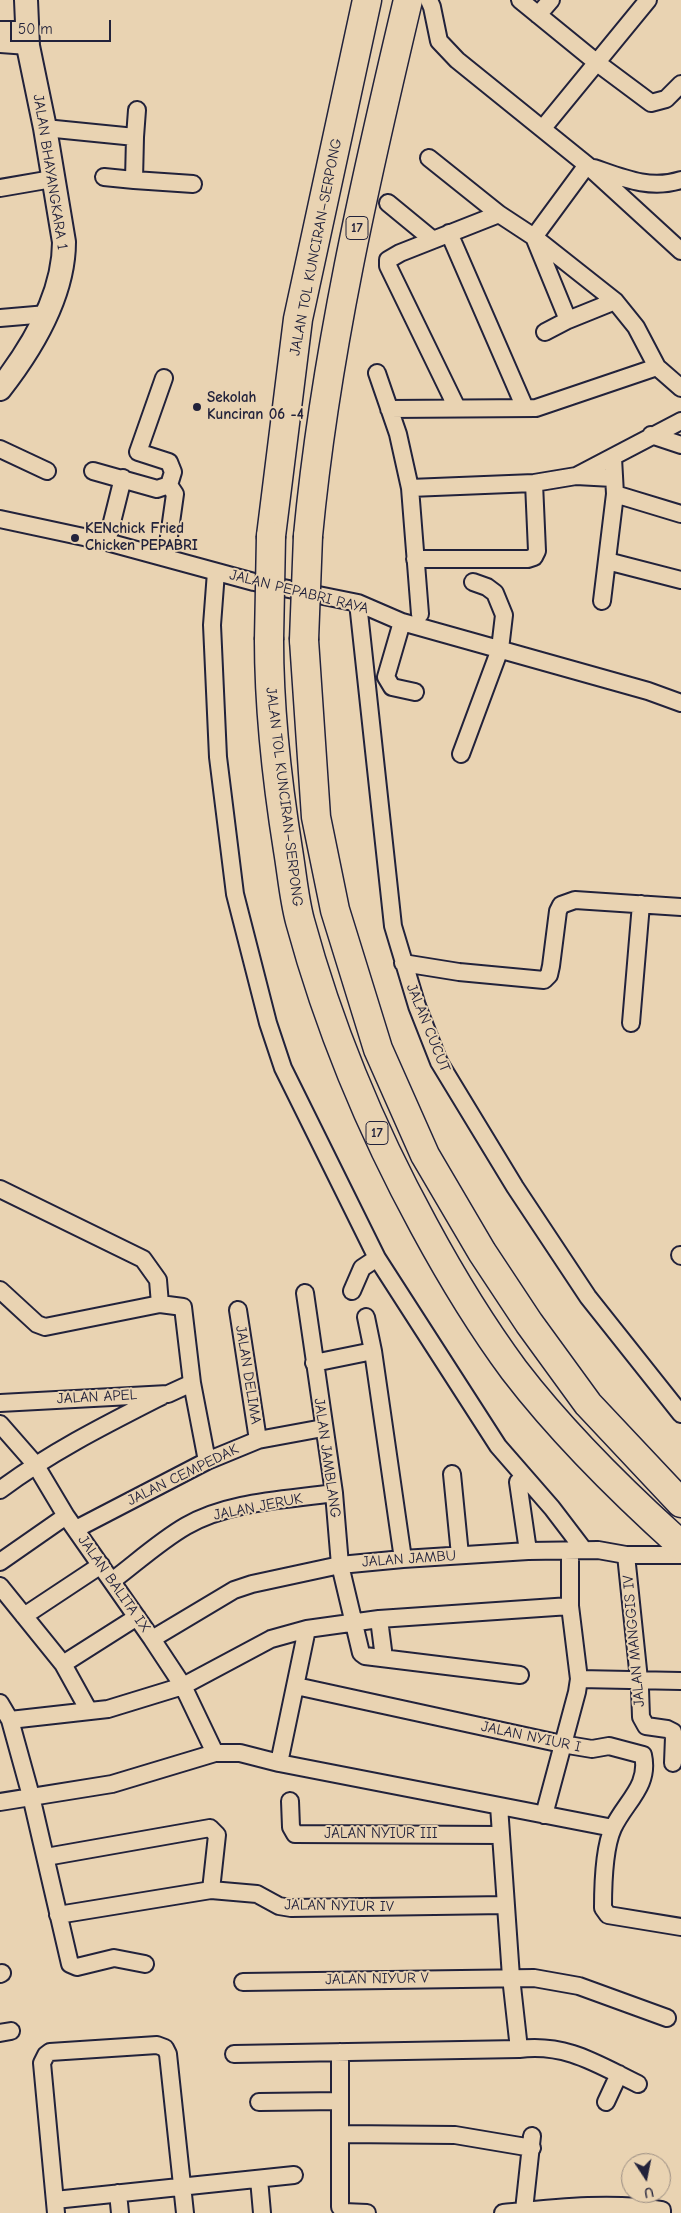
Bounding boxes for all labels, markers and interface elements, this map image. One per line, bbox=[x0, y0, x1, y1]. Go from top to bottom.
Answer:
scale bar bbox=[12, 10, 114, 42]
text: 50 m bbox=[18, 20, 53, 38]
street label: JALAN BHAYANGKARA 1 bbox=[29, 93, 71, 251]
street label: JALAN TOL KUNCIRAN–SERPONG bbox=[286, 137, 346, 357]
road number: 17 bbox=[346, 217, 368, 240]
place label: Sekolah Kunciran 06 -4 bbox=[207, 389, 304, 424]
marker: Sekolah Kunciran 06 -4 bbox=[191, 401, 203, 413]
place label: KENchick Fried Chicken PEPABRI bbox=[85, 520, 198, 555]
marker: KENchick Fried Chicken PEPABRI bbox=[69, 532, 81, 544]
street label: JALAN PEPABRI RAYA bbox=[228, 566, 370, 618]
street label: JALAN TOL KUNCIRAN–SERPONG bbox=[262, 686, 306, 908]
street label: JALAN CUCUT bbox=[402, 981, 454, 1075]
road number: 17 bbox=[366, 1122, 388, 1144]
street label: JALAN DELIMA bbox=[231, 1324, 265, 1426]
street label: JALAN APEL bbox=[56, 1386, 138, 1408]
street label: JALAN JAMBLANG bbox=[310, 1397, 344, 1519]
street label: JALAN CEMPEDAK bbox=[124, 1440, 242, 1510]
street label: JALAN JERUK bbox=[212, 1490, 304, 1524]
street label: JALAN BALITA IX bbox=[74, 1532, 154, 1636]
street label: JALAN JAMBU bbox=[361, 1547, 457, 1571]
street label: JALAN MANGGIS IV bbox=[619, 1574, 649, 1708]
street label: JALAN NYIUR I bbox=[479, 1718, 583, 1756]
street label: JALAN NYIUR III bbox=[324, 1825, 438, 1843]
street label: JALAN NYIUR IV bbox=[284, 1896, 394, 1916]
street label: JALAN NIYUR V bbox=[325, 1969, 429, 1989]
north arrow bbox=[621, 2153, 671, 2203]
text: U bbox=[643, 2183, 655, 2201]

